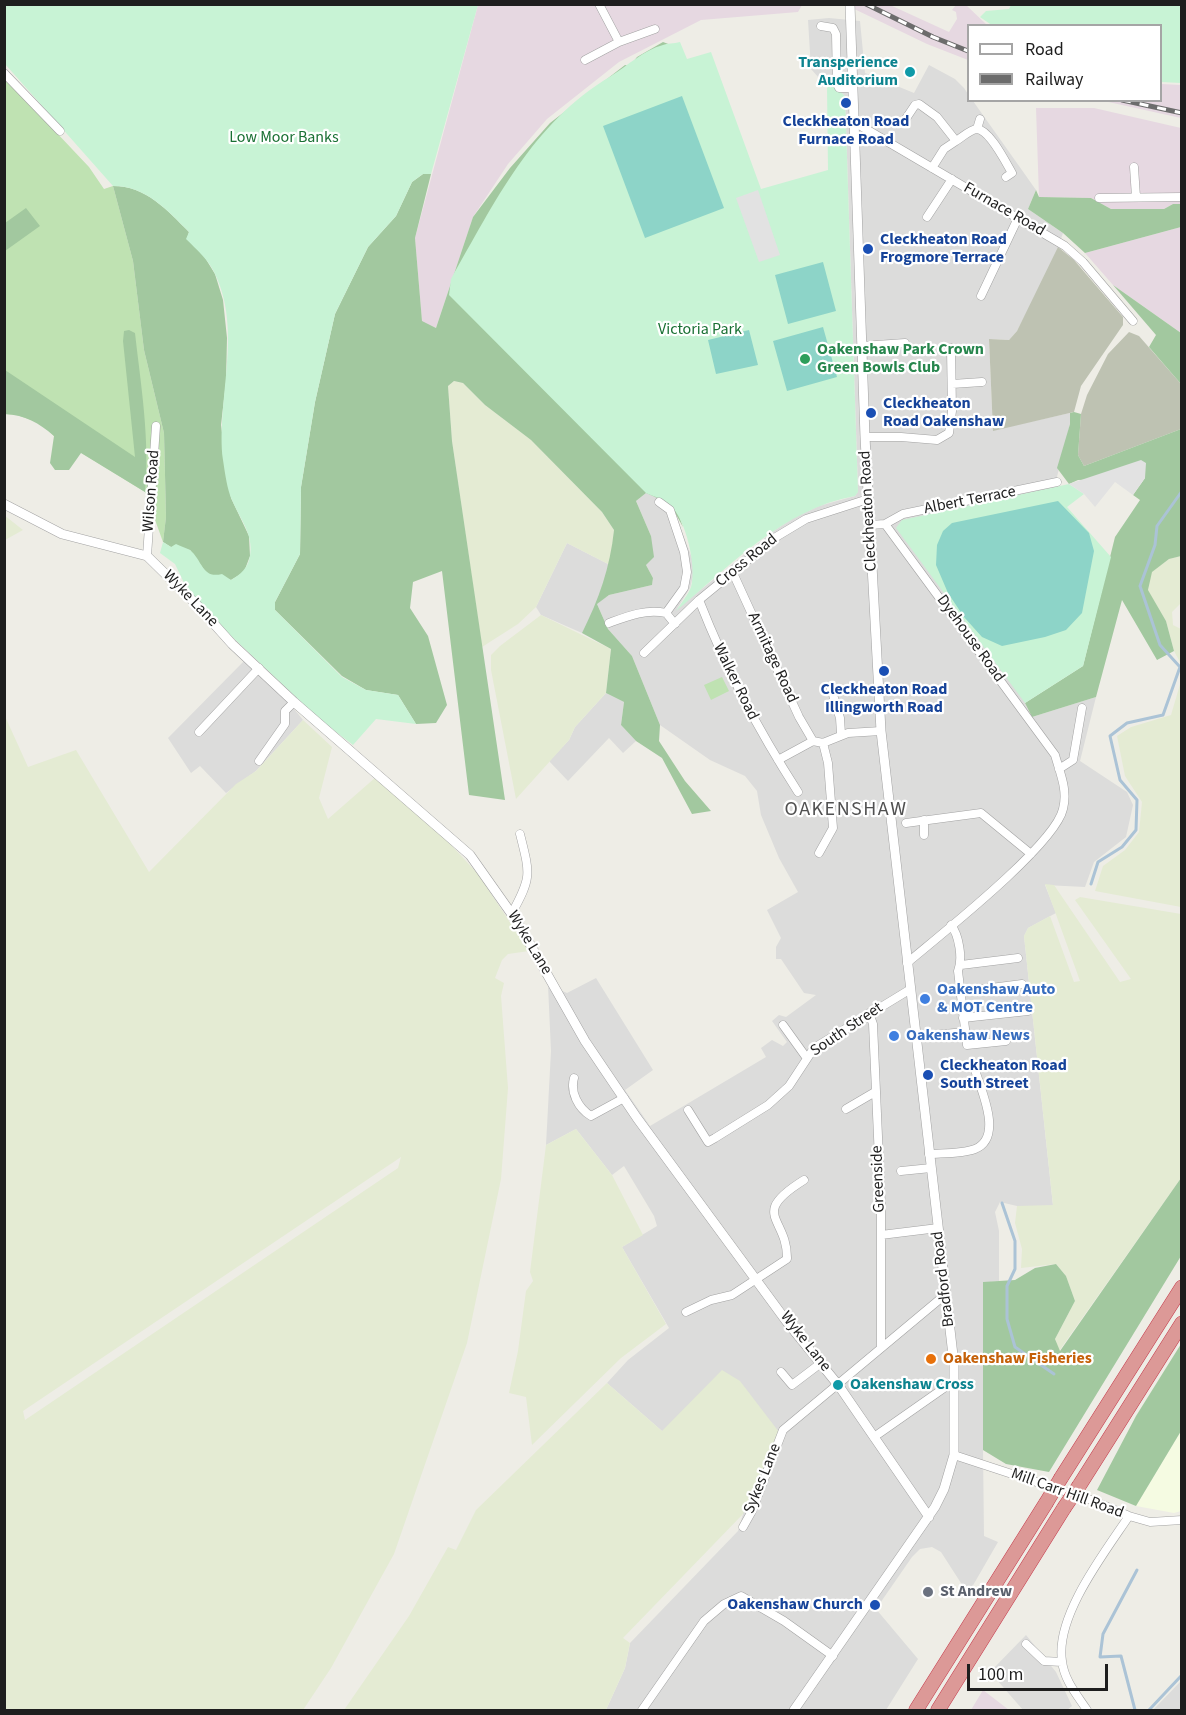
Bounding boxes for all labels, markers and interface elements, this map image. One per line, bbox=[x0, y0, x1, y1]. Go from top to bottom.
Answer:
legend bbox=[967, 24, 1162, 102]
text: Road bbox=[1025, 37, 1064, 62]
place label: Transperience Auditorium bbox=[798, 53, 898, 91]
marker: Transperience Auditorium bbox=[903, 65, 917, 79]
text: Railway bbox=[1025, 67, 1084, 92]
marker: Cleckheaton Road Furnace Road bbox=[839, 96, 853, 110]
place label: Cleckheaton Road Furnace Road bbox=[783, 112, 909, 150]
park label: Low Moor Banks bbox=[229, 128, 339, 148]
street label: Furnace Road bbox=[960, 179, 1048, 241]
place label: Cleckheaton Road Frogmore Terrace bbox=[880, 230, 1007, 268]
marker: Cleckheaton Road Frogmore Terrace bbox=[861, 242, 875, 256]
park label: Victoria Park bbox=[658, 320, 742, 340]
place label: Oakenshaw Park Crown Green Bowls Club bbox=[817, 340, 984, 378]
marker: Oakenshaw Park Crown Green Bowls Club bbox=[798, 352, 812, 366]
place label: Cleckheaton Road Oakenshaw bbox=[883, 394, 1004, 432]
marker: Cleckheaton Road Oakenshaw bbox=[864, 406, 878, 420]
street label: Wilson Road bbox=[140, 449, 164, 533]
street label: Cleckheaton Road bbox=[856, 450, 882, 572]
street label: Albert Terrace bbox=[923, 483, 1017, 519]
street label: Cross Road bbox=[712, 530, 782, 592]
street label: Wyke Lane bbox=[158, 567, 222, 631]
street label: Dyehouse Road bbox=[932, 592, 1008, 686]
street label: Armitage Road bbox=[743, 610, 801, 706]
street label: Walker Road bbox=[708, 640, 762, 724]
marker: Cleckheaton Road Illingworth Road bbox=[877, 664, 891, 678]
place label: Cleckheaton Road Illingworth Road bbox=[821, 680, 947, 718]
district label: OAKENSHAW bbox=[785, 799, 907, 823]
street label: Wyke Lane bbox=[502, 907, 556, 979]
place label: Oakenshaw Auto & MOT Centre bbox=[937, 980, 1055, 1018]
marker: Oakenshaw Auto & MOT Centre bbox=[918, 992, 932, 1006]
street label: South Street bbox=[807, 999, 887, 1061]
place label: Oakenshaw News bbox=[906, 1026, 1030, 1046]
marker: Oakenshaw News bbox=[887, 1029, 901, 1043]
place label: Cleckheaton Road South Street bbox=[940, 1056, 1067, 1094]
marker: Cleckheaton Road South Street bbox=[921, 1068, 935, 1082]
street label: Greenside bbox=[868, 1145, 890, 1213]
street label: Bradford Road bbox=[929, 1230, 959, 1328]
street label: Wyke Lane bbox=[775, 1308, 835, 1376]
place label: Oakenshaw Fisheries bbox=[943, 1349, 1092, 1369]
marker: Oakenshaw Fisheries bbox=[924, 1352, 938, 1366]
place label: Oakenshaw Cross bbox=[850, 1375, 974, 1395]
marker: Oakenshaw Cross bbox=[831, 1378, 845, 1392]
street label: Sykes Lane bbox=[740, 1441, 786, 1517]
street label: Mill Carr Hill Road bbox=[1008, 1465, 1126, 1523]
place label: St Andrew bbox=[940, 1582, 1012, 1602]
marker: St Andrew bbox=[921, 1585, 935, 1599]
place label: Oakenshaw Church bbox=[727, 1595, 863, 1615]
marker: Oakenshaw Church bbox=[868, 1598, 882, 1612]
scale bar bbox=[970, 1652, 1111, 1690]
text: 100 m bbox=[978, 1662, 1023, 1687]

